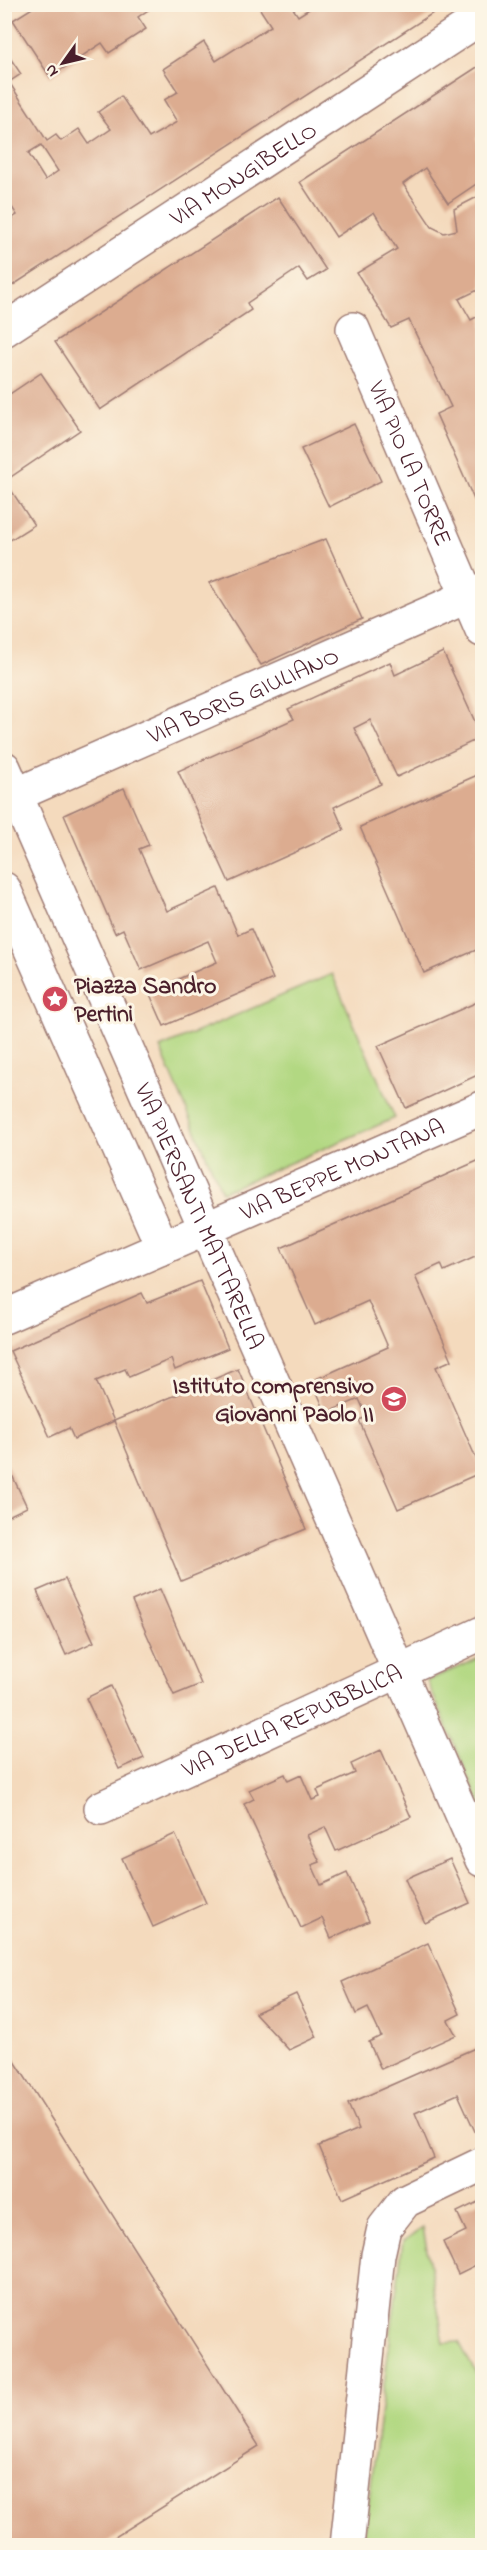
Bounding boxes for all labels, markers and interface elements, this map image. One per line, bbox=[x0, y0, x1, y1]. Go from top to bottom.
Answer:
north arrow bbox=[33, 33, 93, 93]
text: N bbox=[39, 59, 65, 81]
street label: VIA MONGIBELLO bbox=[163, 114, 325, 237]
street label: VIA PIO LA TORRE bbox=[357, 375, 459, 552]
street label: VIA BORIS GIULIANO bbox=[142, 640, 345, 755]
place label: Piazza Sandro Pertini bbox=[74, 970, 216, 1033]
place icon: Piazza Sandro Pertini bbox=[40, 984, 70, 1014]
street label: VIA PIERSANTI MATTARELLA bbox=[124, 1077, 271, 1356]
street label: VIA BEPPE MONTANA bbox=[234, 1111, 451, 1232]
place label: Istituto comprensivo Giovanni Paolo II bbox=[172, 1370, 374, 1433]
school or university icon: Istituto comprensivo Giovanni Paolo II bbox=[379, 1384, 409, 1414]
street label: VIA DELLA REPUBBLICA bbox=[176, 1657, 409, 1789]

